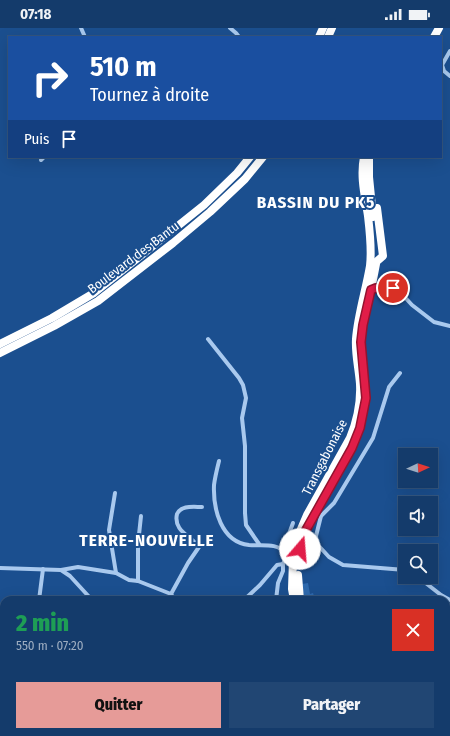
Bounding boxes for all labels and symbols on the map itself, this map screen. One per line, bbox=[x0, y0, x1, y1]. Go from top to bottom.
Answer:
district label: BASSIN DU PK5 bbox=[257, 192, 375, 213]
street label: Boulevard des Bantu bbox=[85, 218, 182, 297]
pin bbox=[376, 271, 410, 305]
street label: Transgabonaise bbox=[299, 417, 350, 498]
north arrow bbox=[398, 448, 438, 488]
position arrow bbox=[279, 528, 321, 570]
district label: TERRE-NOUVELLE bbox=[79, 530, 215, 551]

